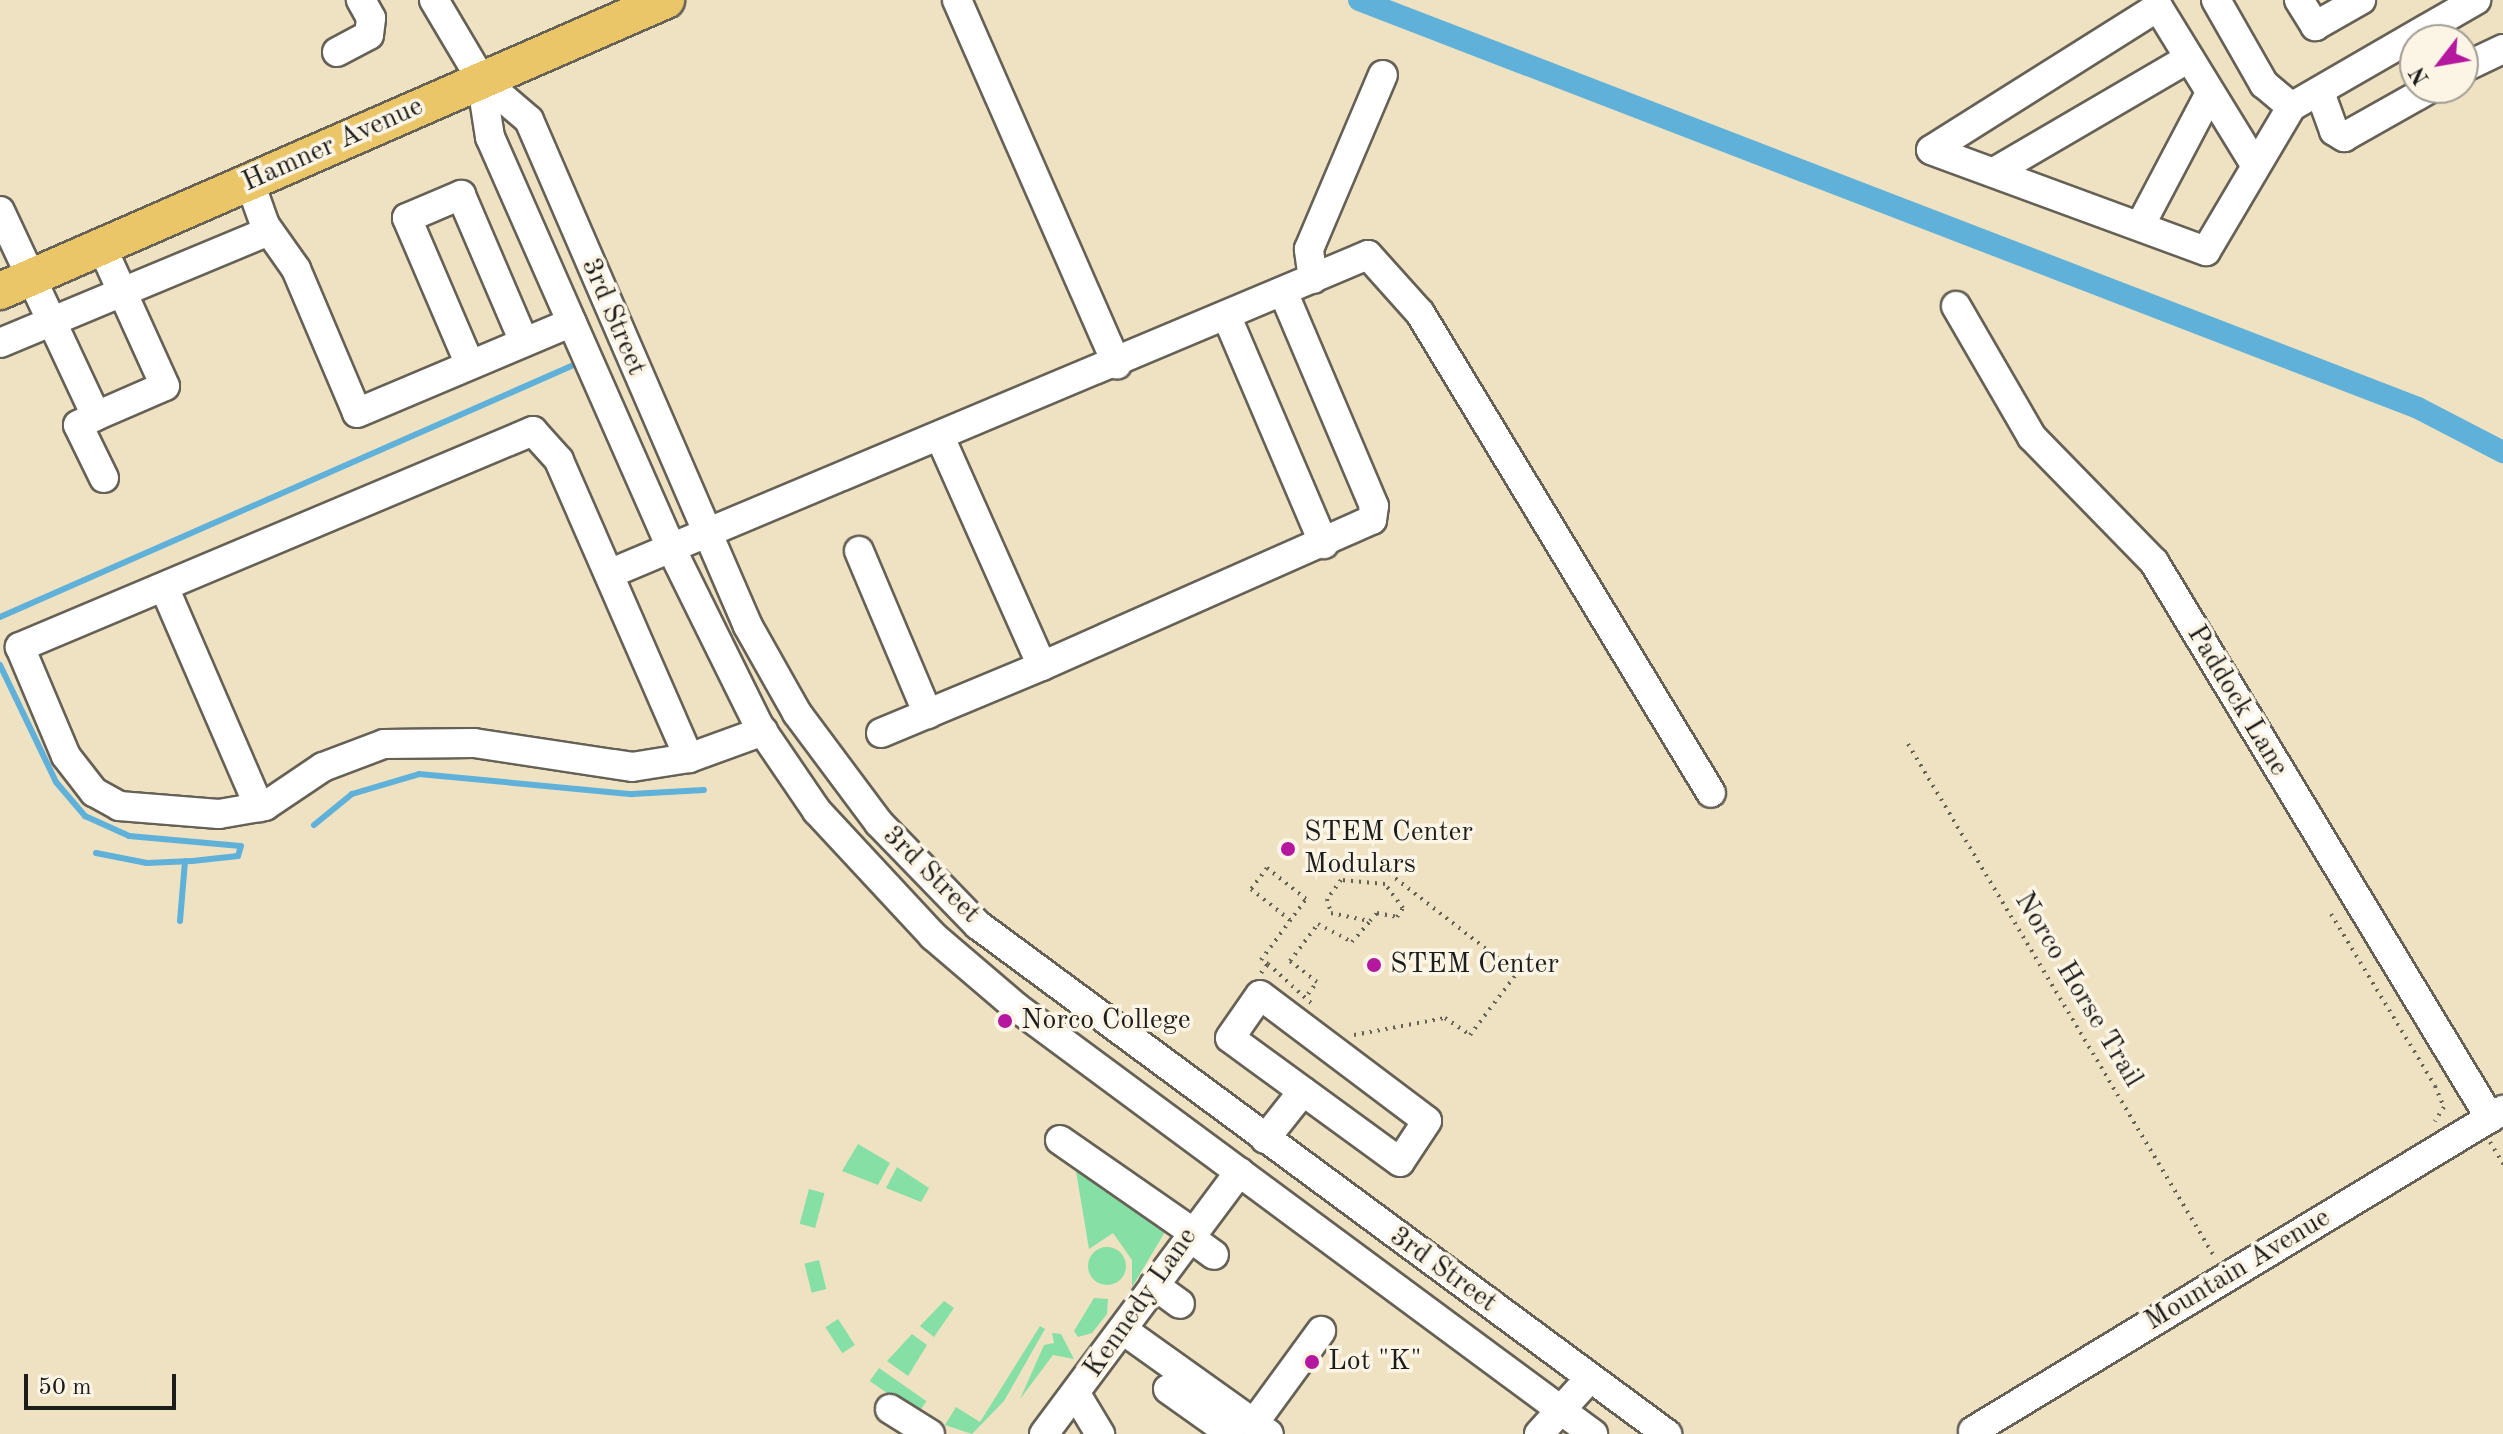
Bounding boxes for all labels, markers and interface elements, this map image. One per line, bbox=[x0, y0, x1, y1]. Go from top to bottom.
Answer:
north arrow bbox=[2399, 24, 2479, 104]
text: N bbox=[2406, 62, 2434, 88]
street label: Hamner Avenue bbox=[237, 90, 429, 200]
street label: 3rd Street bbox=[573, 253, 653, 381]
street label: Paddock Lane bbox=[2179, 620, 2295, 782]
place label: STEM Center Modulars bbox=[1304, 816, 1473, 882]
street label: 3rd Street bbox=[875, 819, 987, 931]
marker: STEM Center Modulars bbox=[1279, 840, 1297, 858]
street label: Norco Horse Trail bbox=[2007, 886, 2149, 1094]
place label: STEM Center bbox=[1390, 948, 1559, 982]
marker: STEM Center bbox=[1365, 956, 1383, 974]
place label: Norco College bbox=[1021, 1004, 1191, 1038]
marker: Norco College bbox=[996, 1012, 1014, 1030]
street label: Mountain Avenue bbox=[2139, 1201, 2337, 1339]
street label: 3rd Street bbox=[1383, 1220, 1503, 1320]
street label: Kennedy Lane bbox=[1077, 1222, 1205, 1384]
place label: Lot "K" bbox=[1328, 1345, 1422, 1379]
marker: Lot "K" bbox=[1303, 1353, 1321, 1371]
scale bar bbox=[28, 1358, 180, 1408]
text: 50 m bbox=[38, 1376, 92, 1400]

